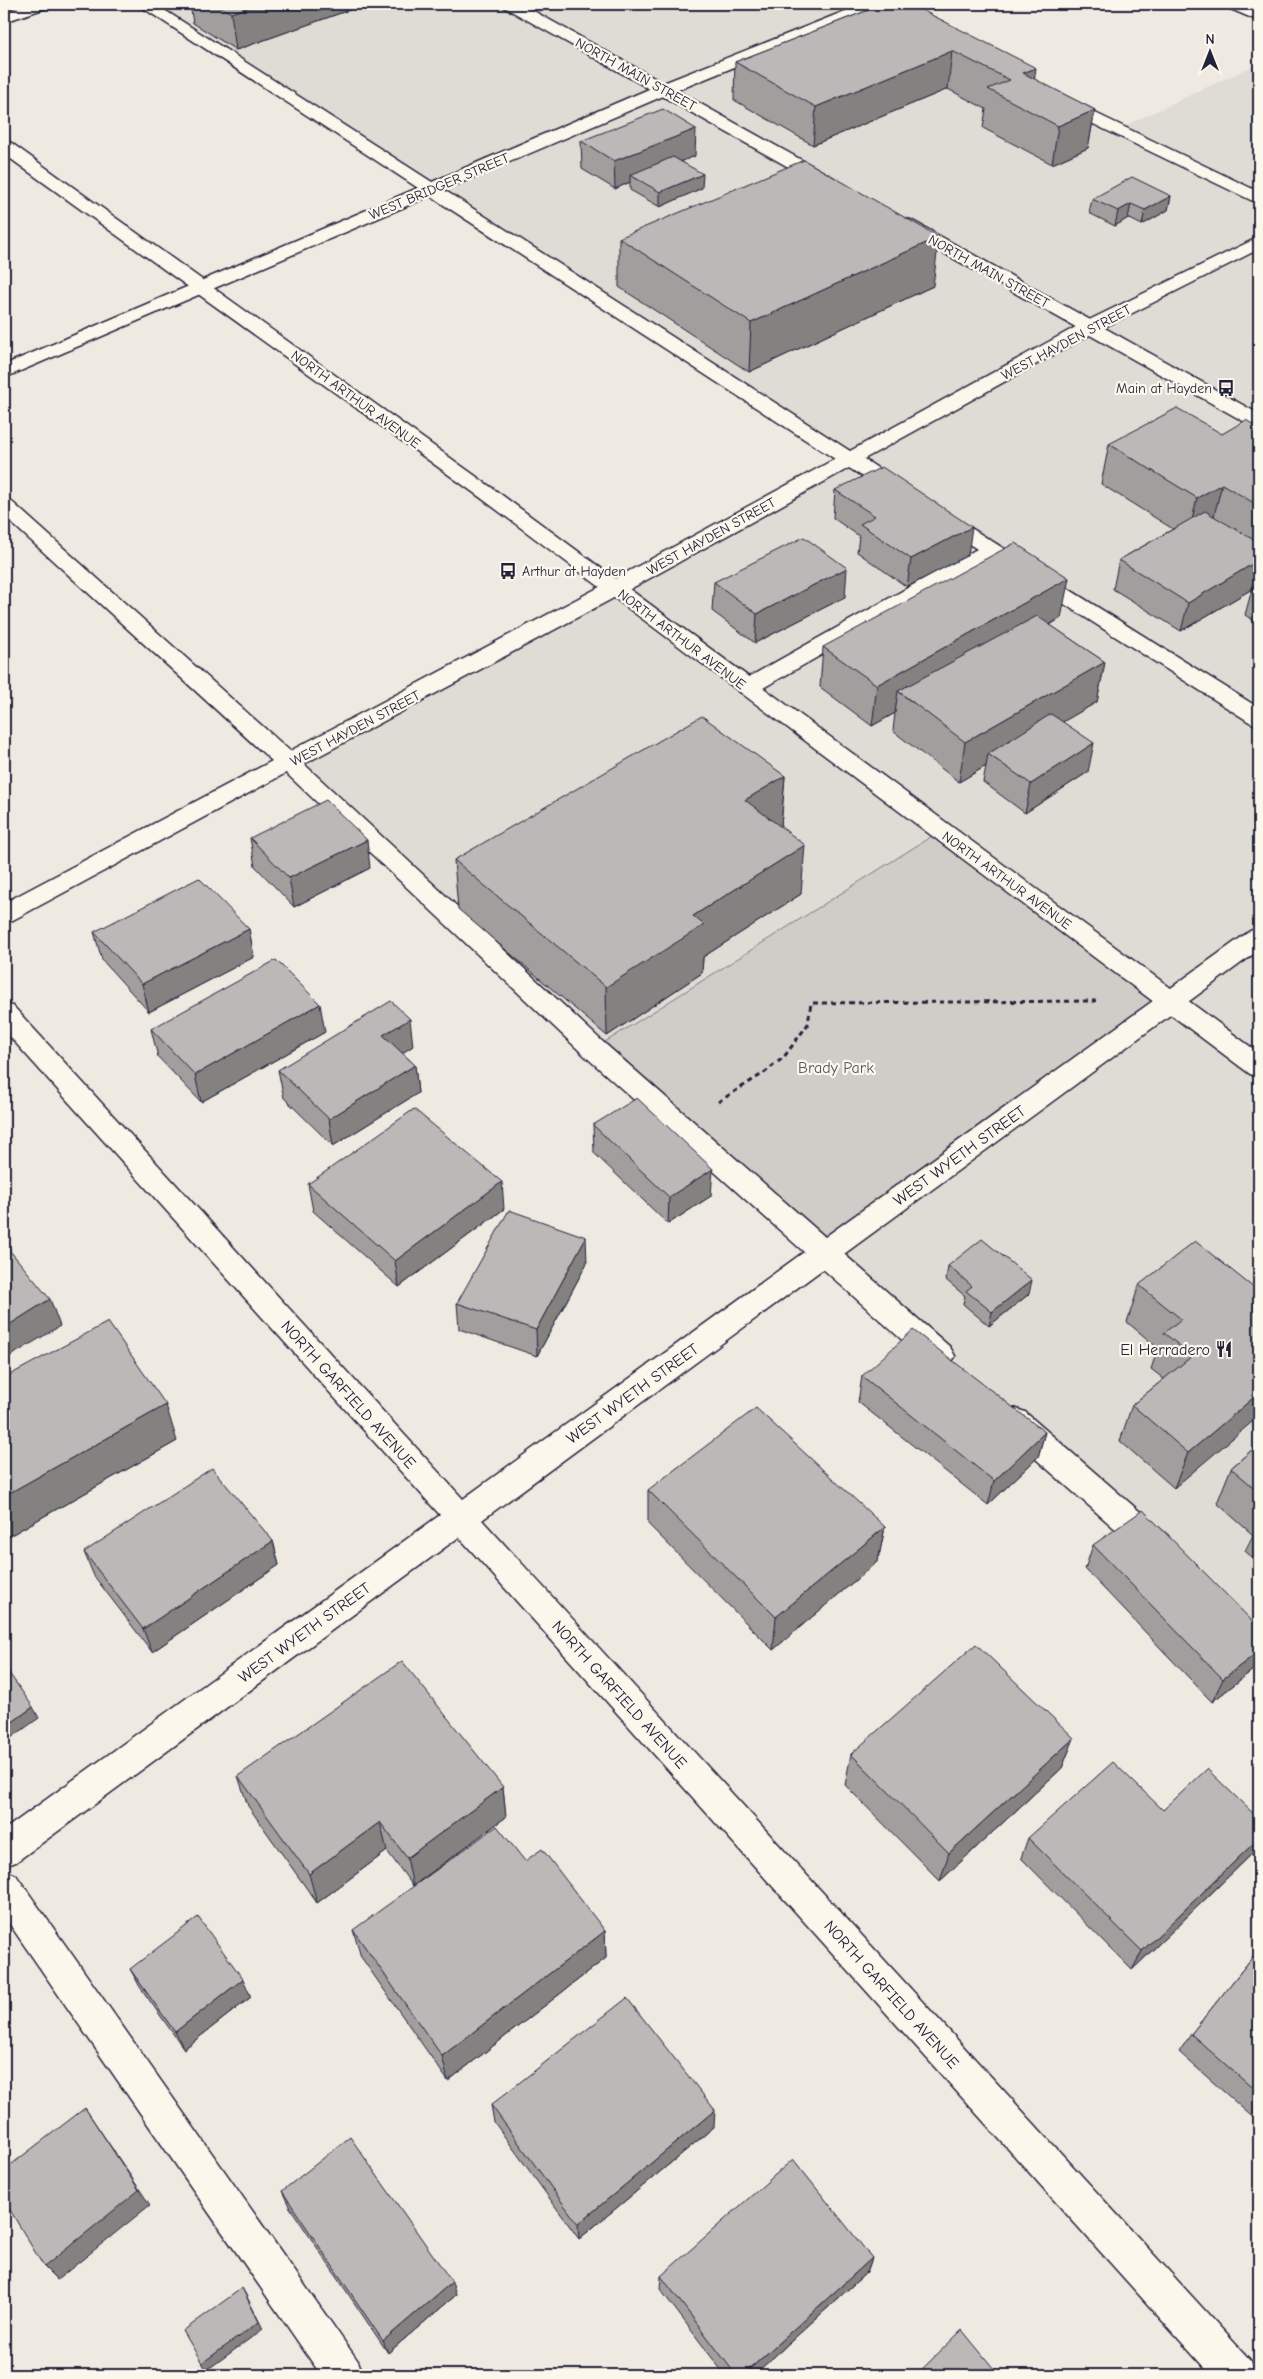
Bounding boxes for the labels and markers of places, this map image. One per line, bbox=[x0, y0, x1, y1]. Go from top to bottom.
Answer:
bus stop icon: Main at Hayden bbox=[1216, 378, 1236, 398]
place label: Main at Hayden bbox=[1116, 380, 1212, 397]
bus stop icon: Arthur at Hayden bbox=[498, 561, 518, 581]
place label: Arthur at Hayden bbox=[522, 563, 626, 580]
restaurant icon: El Herradero bbox=[1214, 1339, 1234, 1359]
place label: El Herradero bbox=[1120, 1341, 1210, 1359]

